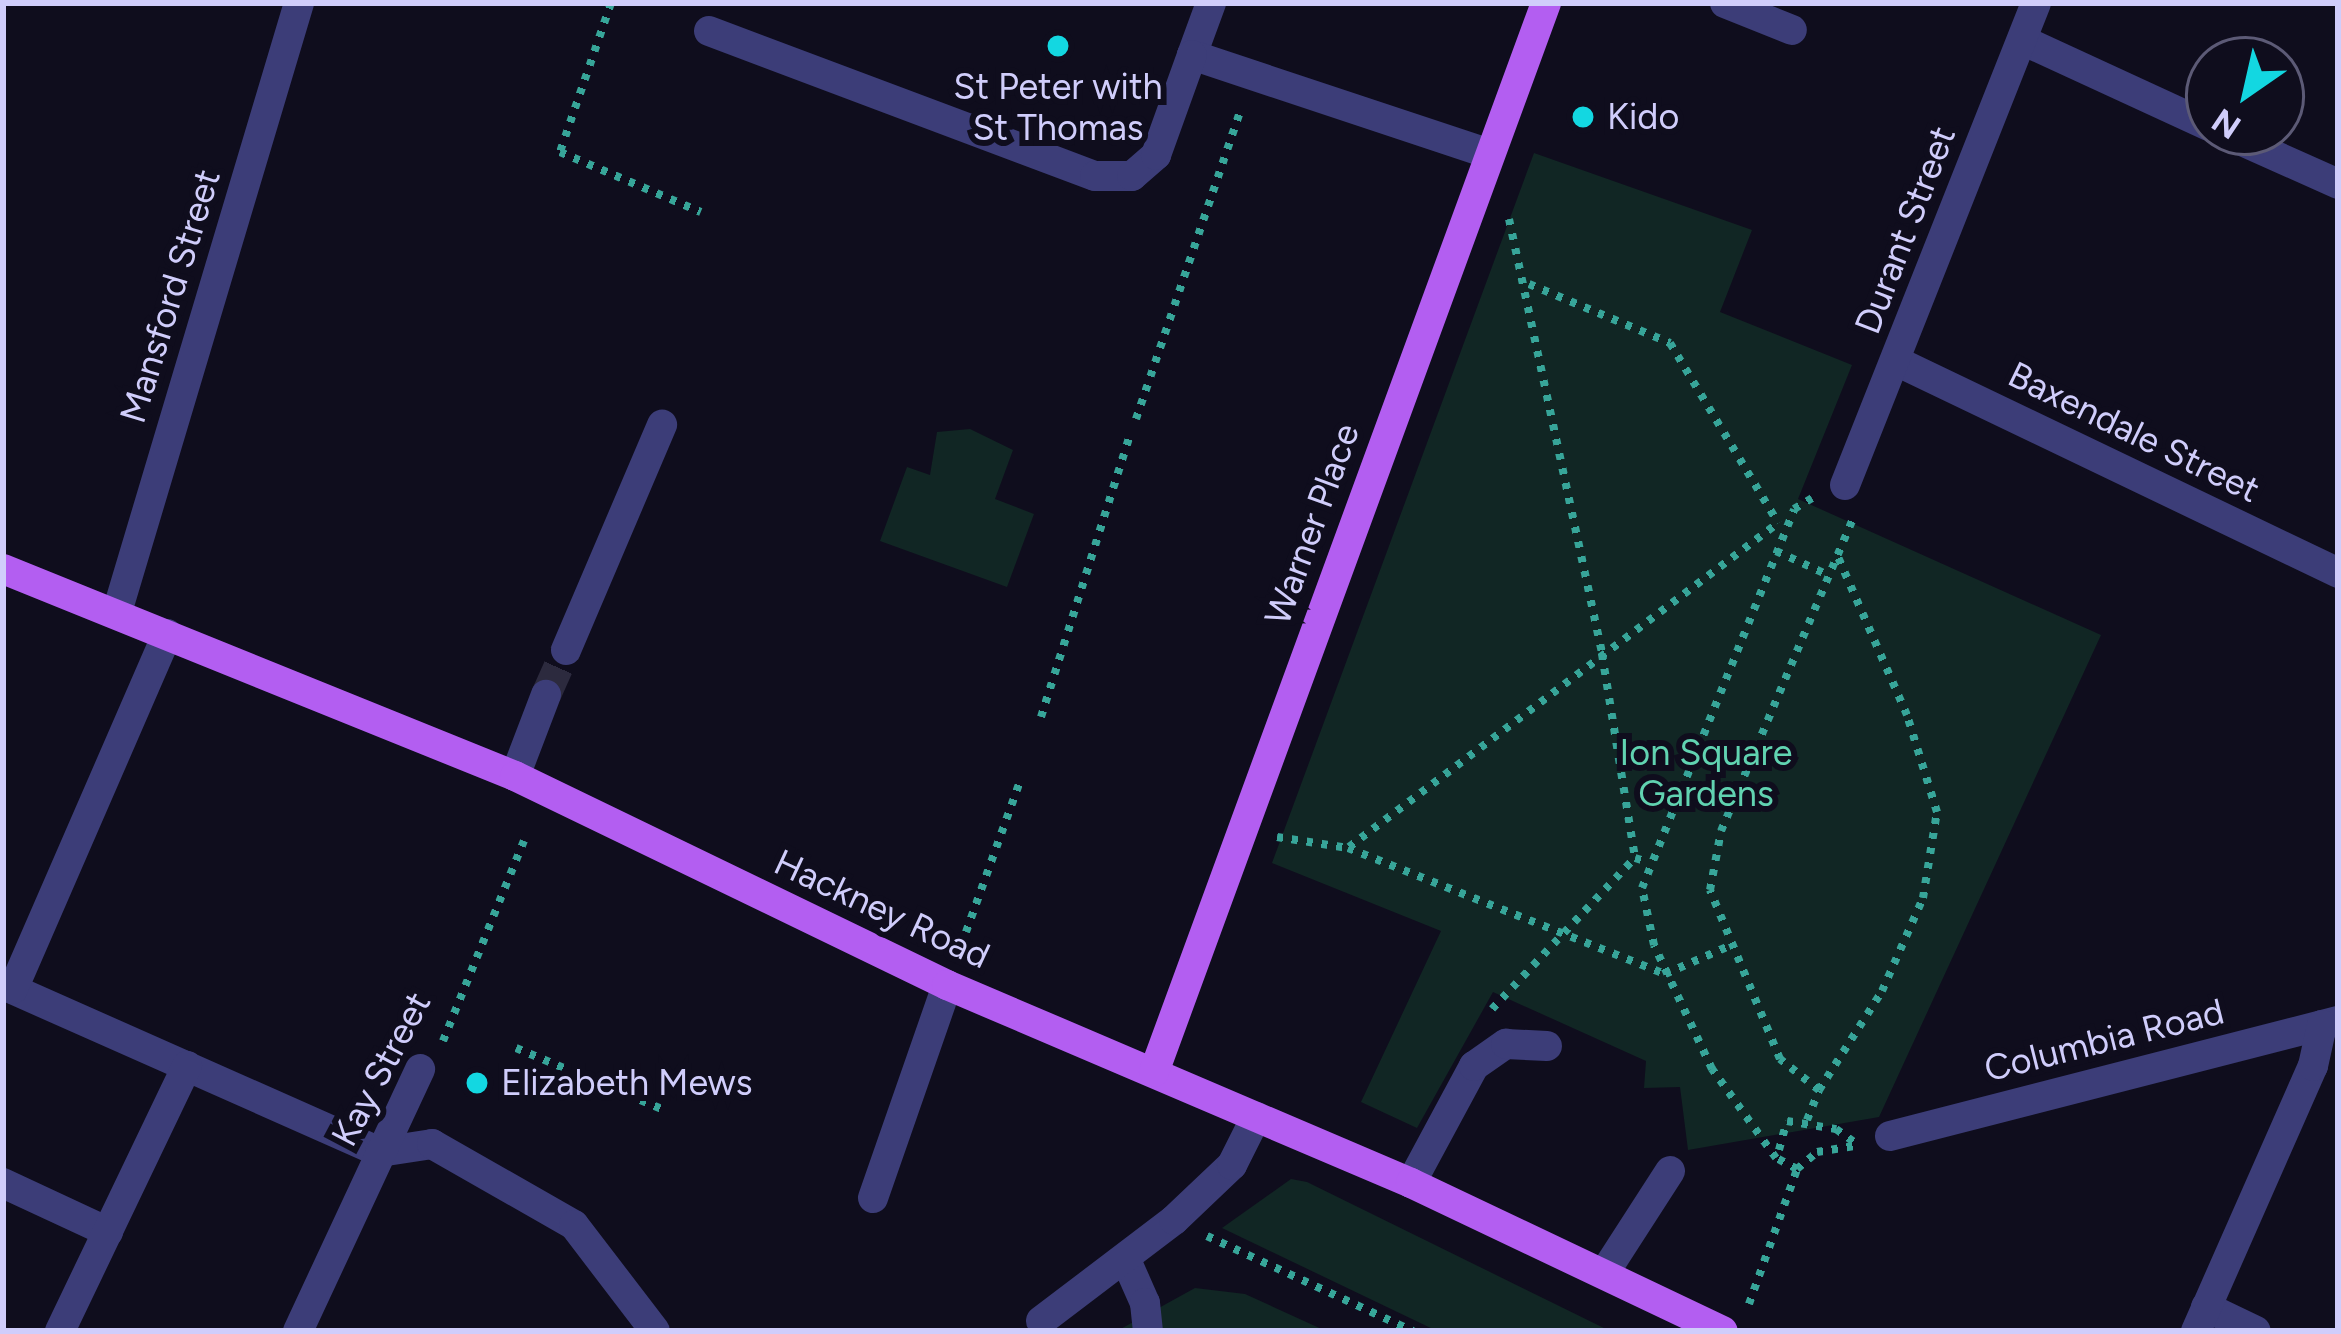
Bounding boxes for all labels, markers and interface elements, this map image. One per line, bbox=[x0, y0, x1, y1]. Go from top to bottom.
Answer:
marker: St Peter with St Thomas bbox=[1045, 33, 1071, 59]
north arrow bbox=[2185, 36, 2305, 156]
place label: St Peter with St Thomas bbox=[953, 64, 1163, 149]
place label: Kido bbox=[1607, 95, 1679, 139]
text: N bbox=[2205, 100, 2248, 147]
marker: Kido bbox=[1570, 104, 1596, 130]
street label: Durant Street bbox=[1846, 120, 1964, 340]
street label: Mansford Street bbox=[111, 164, 229, 428]
street label: Baxendale Street bbox=[2002, 353, 2266, 511]
street label: Warner Place bbox=[1256, 418, 1368, 630]
park label: Ion Square Gardens bbox=[1620, 730, 1792, 815]
street label: Hackney Road bbox=[768, 840, 996, 978]
street label: Kay Street bbox=[322, 985, 440, 1153]
street label: Columbia Road bbox=[1980, 989, 2228, 1091]
place label: Elizabeth Mews bbox=[501, 1061, 753, 1105]
marker: Elizabeth Mews bbox=[464, 1070, 490, 1096]

